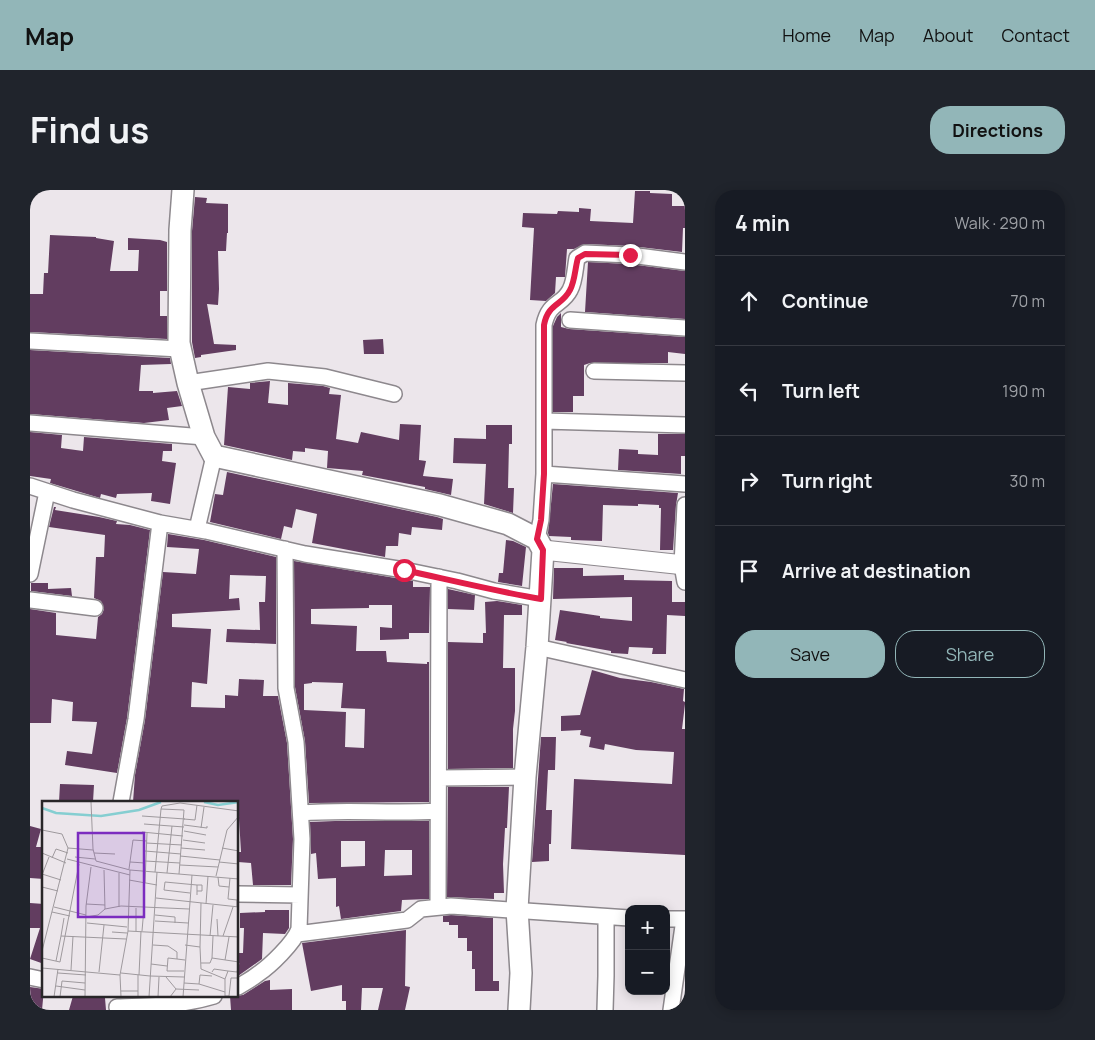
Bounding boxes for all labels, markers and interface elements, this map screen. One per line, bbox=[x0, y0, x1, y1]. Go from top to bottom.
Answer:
text: Map bbox=[25, 19, 74, 52]
text: Home bbox=[782, 23, 831, 47]
text: Map bbox=[859, 23, 895, 47]
text: About bbox=[923, 23, 973, 47]
text: Contact bbox=[1001, 23, 1070, 47]
text: Find us bbox=[30, 106, 149, 154]
button: Directions bbox=[930, 106, 1065, 154]
text: 4 min bbox=[735, 209, 790, 237]
text: Walk · 290 m bbox=[955, 212, 1045, 234]
route end bbox=[619, 244, 642, 267]
icon: ahead bbox=[735, 287, 763, 315]
text: Continue bbox=[782, 288, 868, 314]
text: 70 m bbox=[1010, 290, 1045, 312]
icon: left bbox=[735, 377, 763, 405]
text: Turn left bbox=[782, 378, 860, 404]
text: 190 m bbox=[1002, 380, 1045, 402]
icon: right bbox=[735, 467, 763, 495]
text: Turn right bbox=[782, 468, 872, 494]
text: 30 m bbox=[1010, 470, 1045, 492]
icon: arrive bbox=[735, 557, 763, 585]
text: Arrive at destination bbox=[782, 558, 971, 584]
route start bbox=[393, 559, 416, 582]
button: Save bbox=[735, 630, 885, 678]
button: Share bbox=[895, 630, 1045, 678]
inset map bbox=[42, 801, 239, 998]
map controls bbox=[625, 905, 670, 995]
button: + bbox=[625, 905, 670, 950]
button: − bbox=[625, 950, 670, 995]

